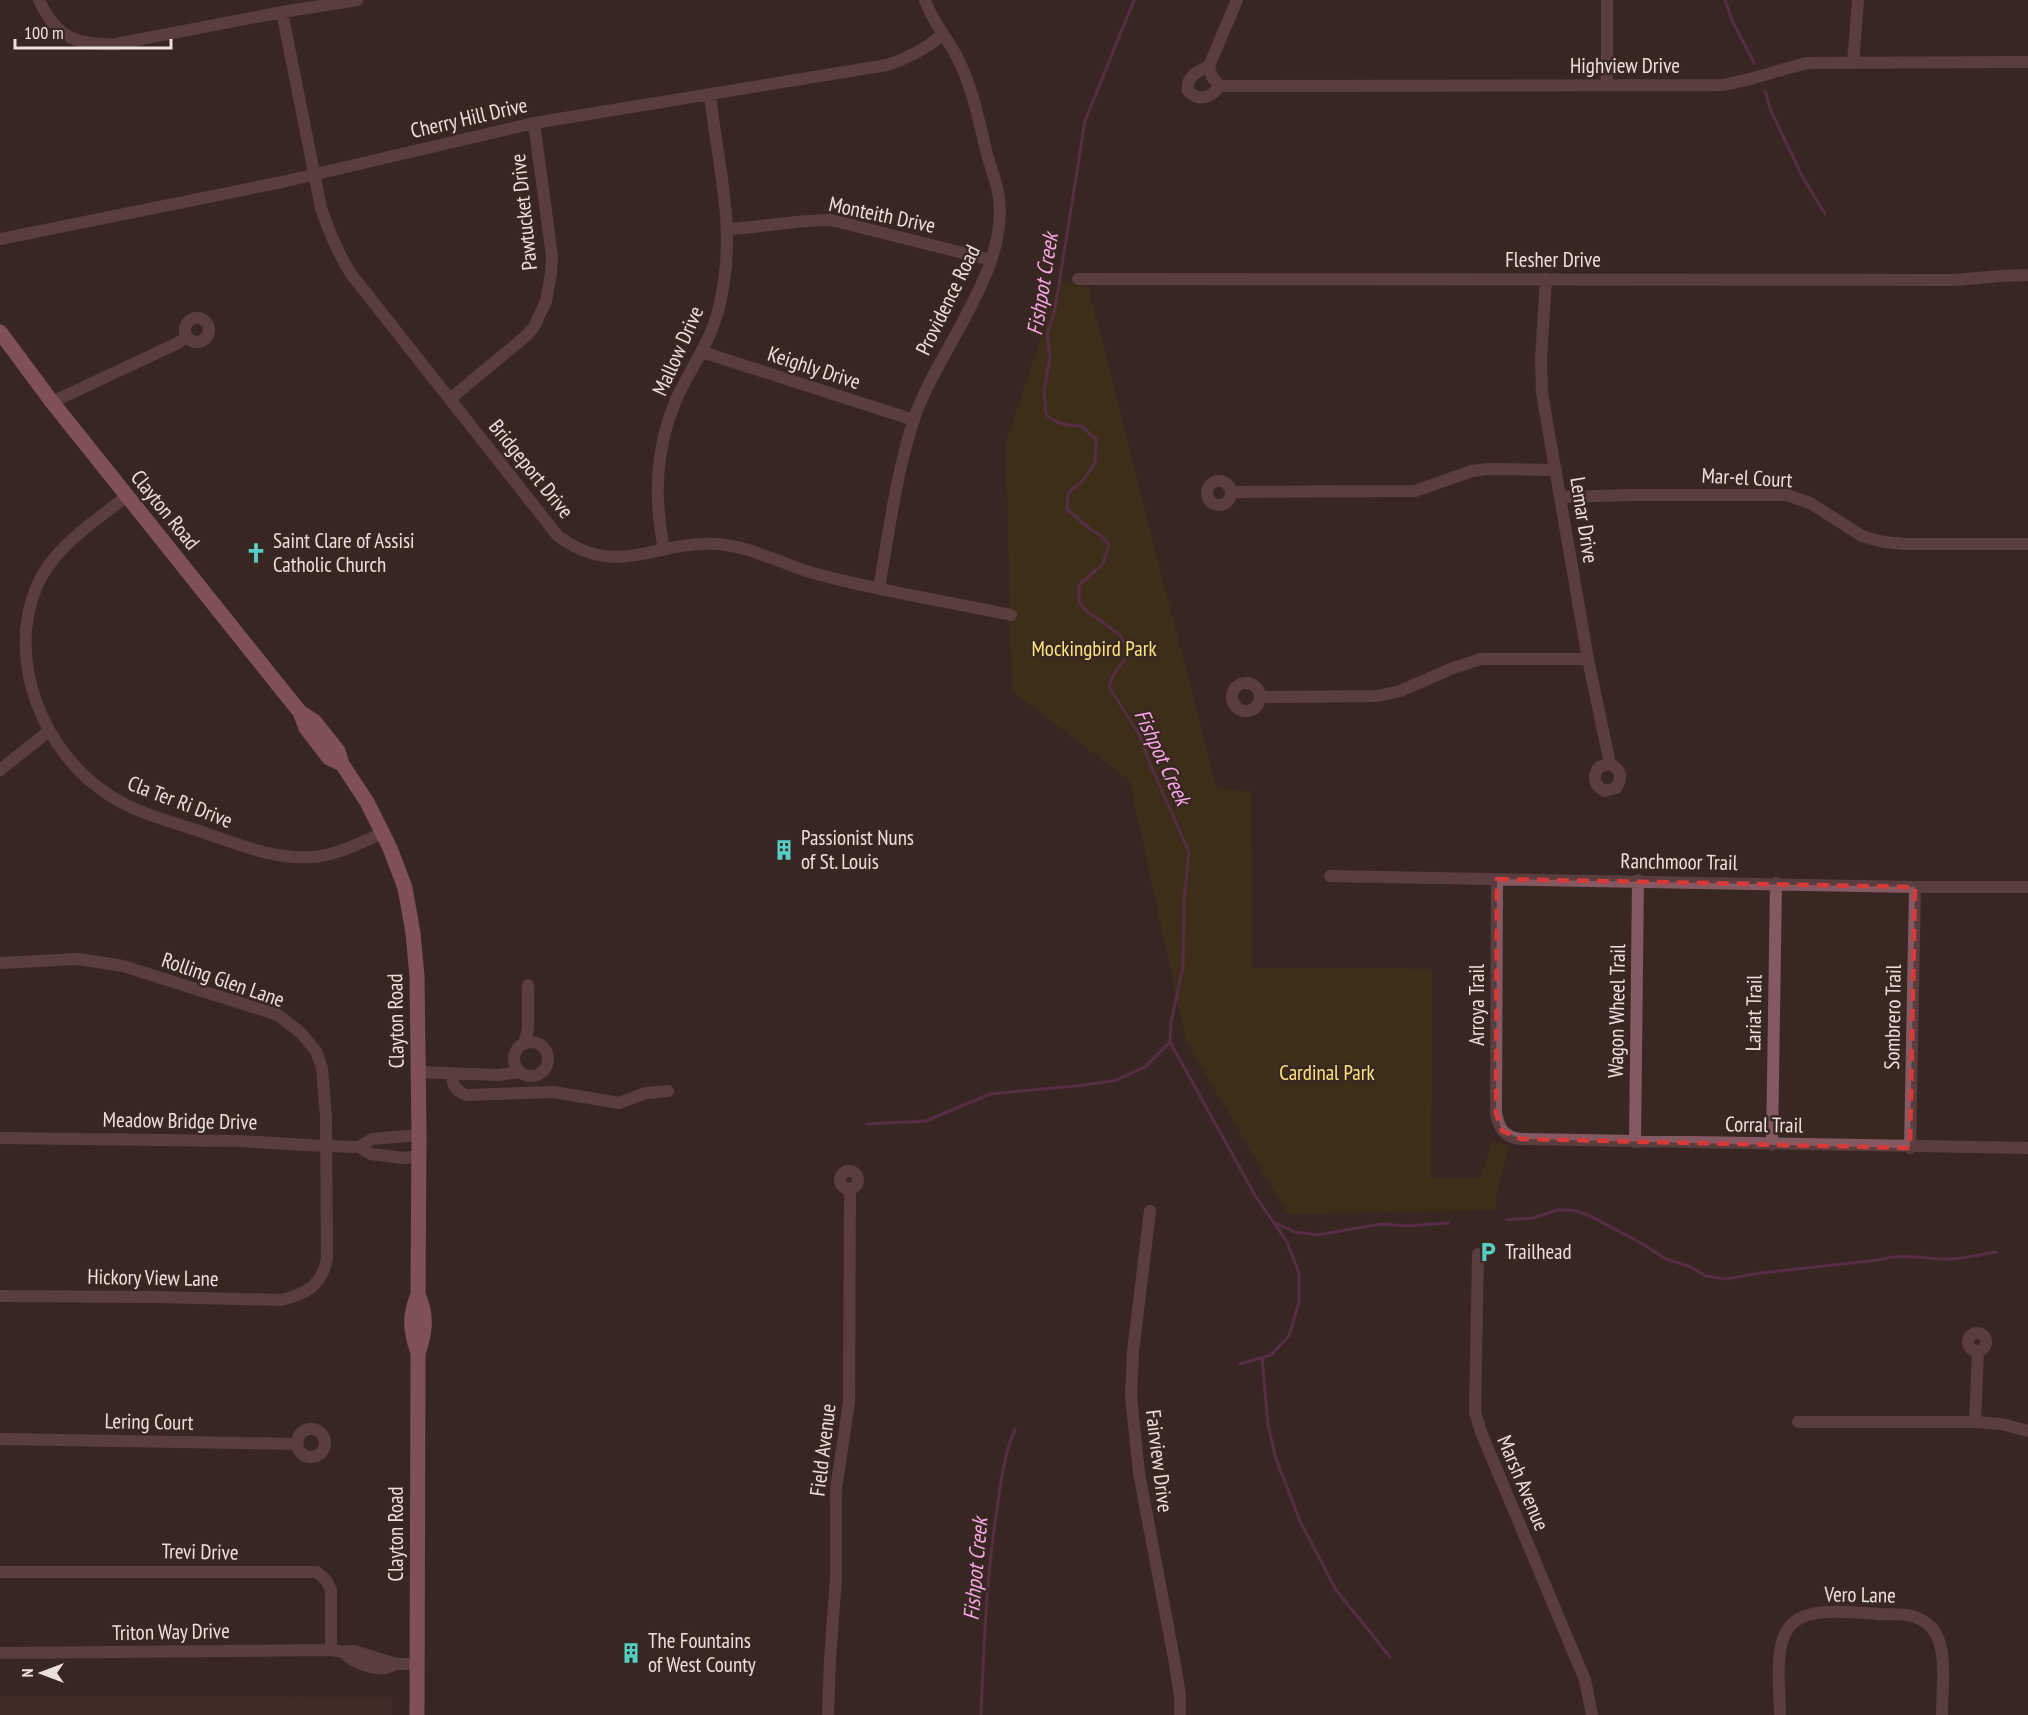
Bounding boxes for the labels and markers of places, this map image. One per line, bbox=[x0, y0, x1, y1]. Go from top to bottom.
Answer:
place label: Saint Clare of Assisi Catholic Church bbox=[273, 527, 415, 578]
church icon: Saint Clare of Assisi Catholic Church bbox=[244, 541, 268, 565]
place label: Passionist Nuns of St. Louis bbox=[801, 824, 914, 875]
building icon: Passionist Nuns of St. Louis bbox=[772, 838, 796, 862]
place label: Trailhead bbox=[1505, 1238, 1572, 1265]
parking icon: Trailhead bbox=[1476, 1240, 1500, 1264]
place label: The Fountains of West County bbox=[648, 1627, 756, 1678]
building icon: The Fountains of West County bbox=[619, 1641, 643, 1665]

